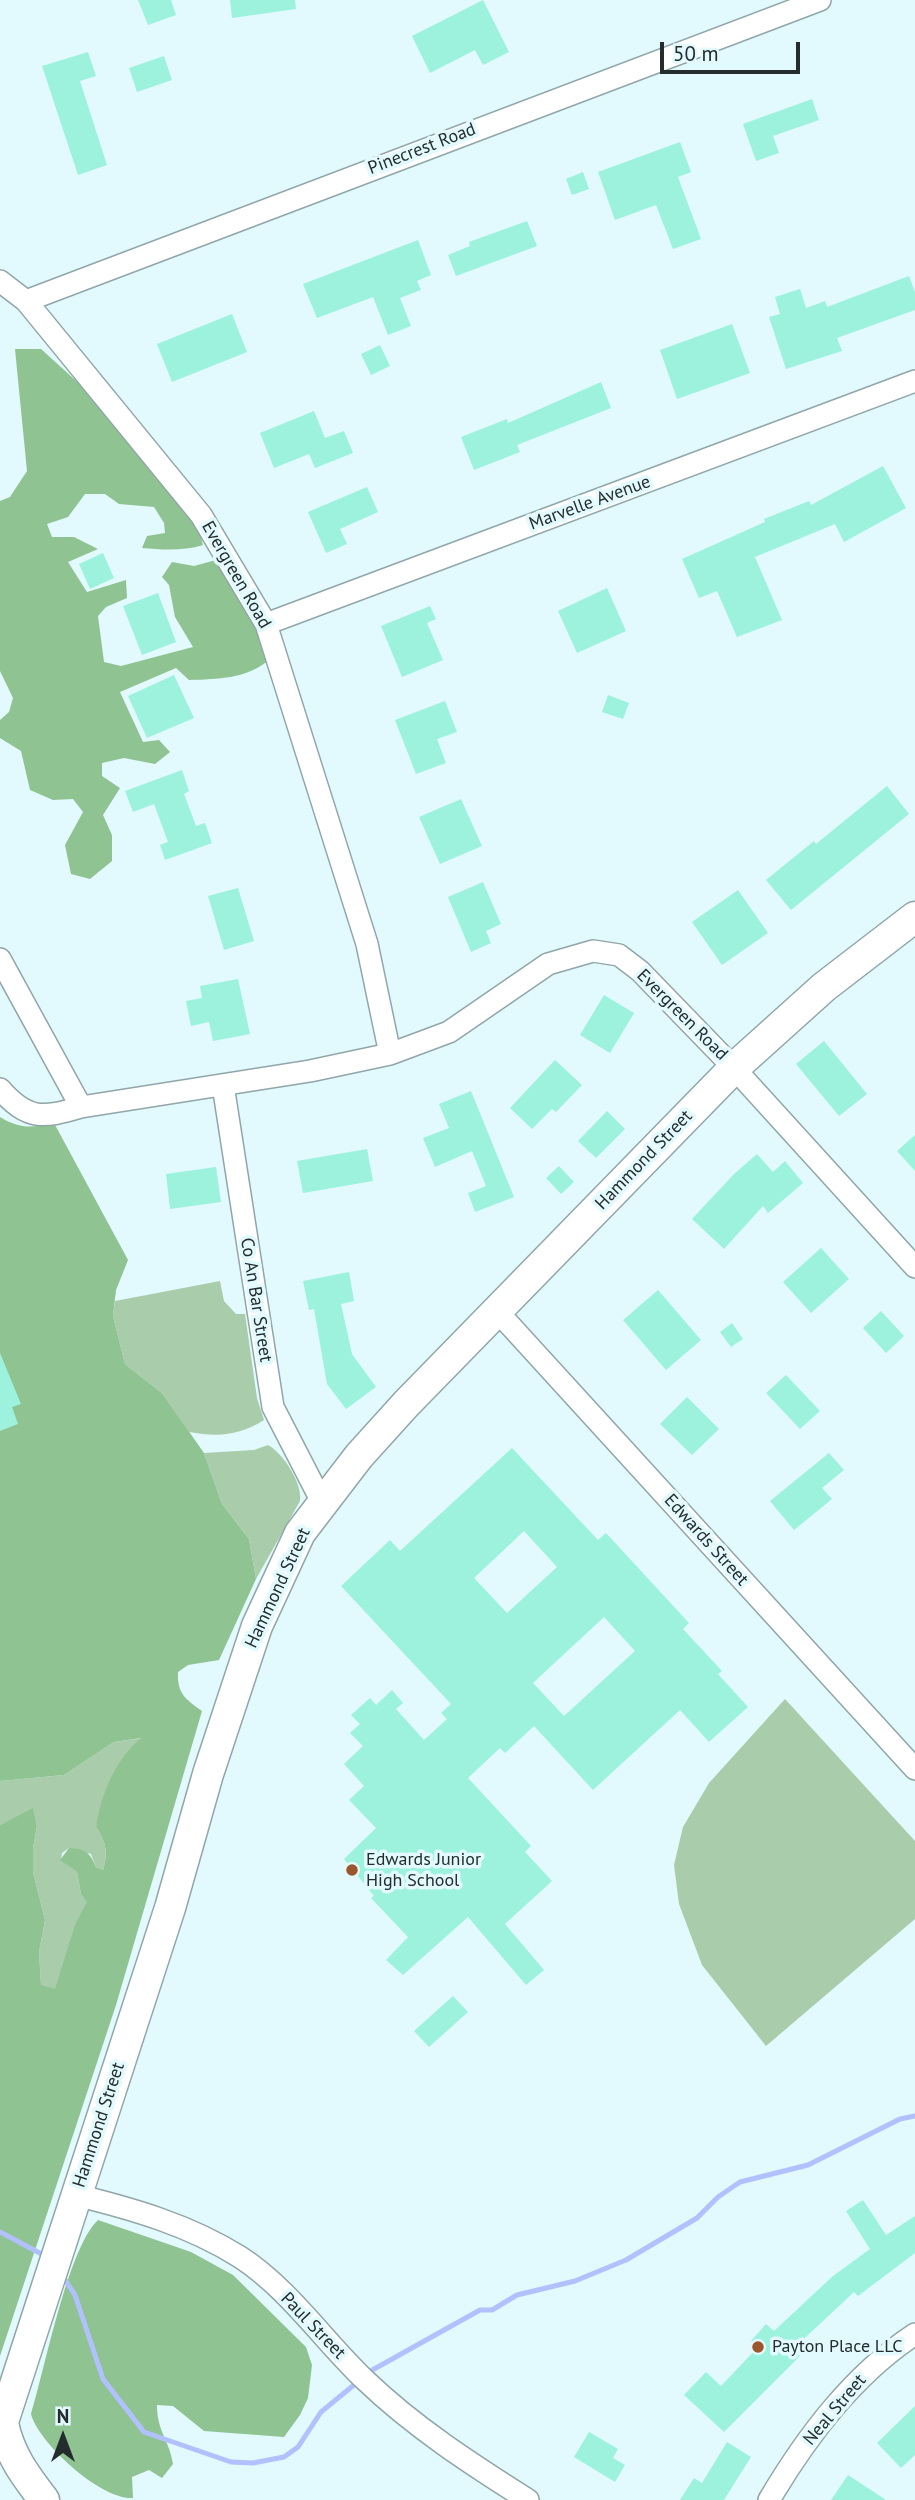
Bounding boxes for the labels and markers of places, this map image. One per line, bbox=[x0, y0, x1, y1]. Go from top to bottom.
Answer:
place label: Edwards Junior High School bbox=[366, 1849, 481, 1892]
marker: Edwards Junior High School bbox=[344, 1862, 360, 1878]
place label: Payton Place LLC bbox=[772, 2336, 903, 2358]
marker: Payton Place LLC bbox=[750, 2339, 766, 2355]

